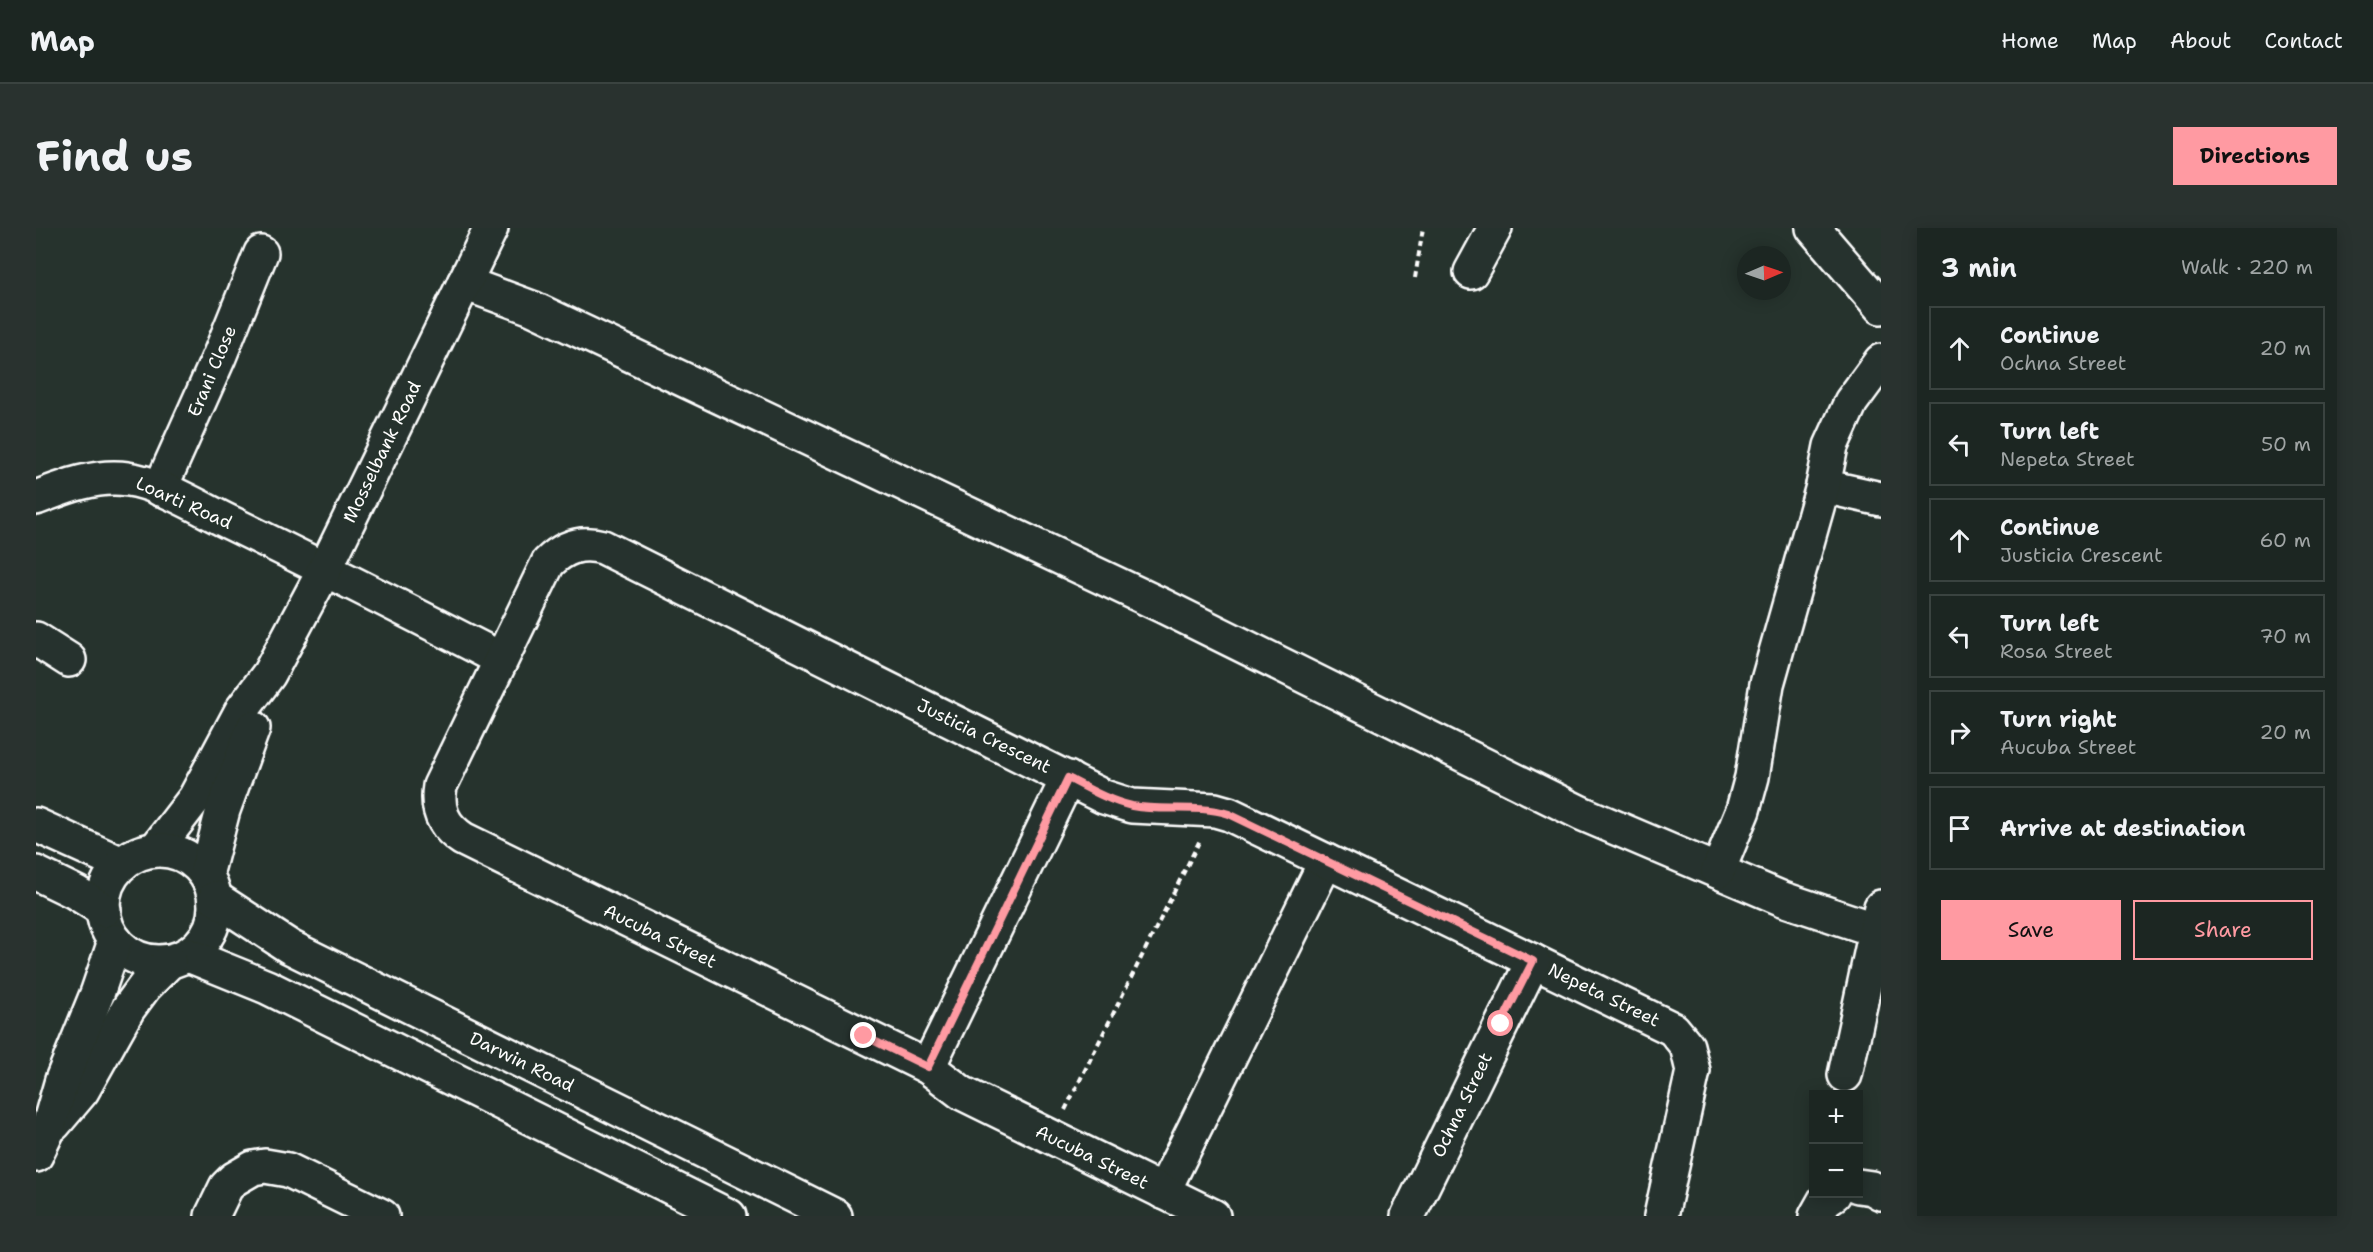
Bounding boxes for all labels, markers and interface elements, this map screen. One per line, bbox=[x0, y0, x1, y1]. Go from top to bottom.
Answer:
text: Map bbox=[30, 22, 95, 60]
text: Home bbox=[2001, 27, 2059, 55]
text: Map bbox=[2092, 27, 2137, 55]
text: About bbox=[2170, 27, 2231, 55]
text: Contact bbox=[2264, 27, 2343, 55]
button: Directions bbox=[2173, 127, 2337, 185]
text: Find us bbox=[36, 128, 193, 184]
north arrow bbox=[1737, 246, 1791, 300]
text: 3 min bbox=[1941, 250, 2017, 285]
text: Walk · 220 m bbox=[2181, 254, 2313, 280]
text: Continue bbox=[2000, 321, 2100, 350]
street label: Erani Close bbox=[182, 322, 242, 420]
icon: ahead bbox=[1943, 332, 1976, 365]
text: 20 m bbox=[2260, 335, 2311, 361]
text: Ochna Street bbox=[2000, 350, 2127, 376]
street label: Mosselbank Road bbox=[337, 377, 427, 527]
text: Turn left bbox=[2000, 417, 2099, 446]
icon: left bbox=[1943, 428, 1976, 461]
text: 50 m bbox=[2261, 431, 2311, 457]
text: Nepeta Street bbox=[2000, 446, 2135, 472]
street label: Loarti Road bbox=[132, 471, 236, 535]
text: Continue bbox=[2000, 513, 2100, 542]
icon: ahead bbox=[1943, 524, 1976, 557]
text: 60 m bbox=[2259, 527, 2311, 553]
text: Justicia Crescent bbox=[2000, 542, 2163, 568]
text: Turn left bbox=[2000, 609, 2099, 638]
icon: left bbox=[1943, 620, 1976, 653]
text: 70 m bbox=[2259, 623, 2311, 649]
text: Rosa Street bbox=[2000, 638, 2113, 664]
street label: Justicia Crescent bbox=[913, 693, 1055, 779]
text: Turn right bbox=[2000, 705, 2117, 734]
icon: right bbox=[1943, 716, 1976, 749]
text: 20 m bbox=[2260, 719, 2311, 745]
text: Aucuba Street bbox=[2000, 734, 2137, 760]
icon: arrive bbox=[1943, 812, 1976, 845]
text: Arrive at destination bbox=[2000, 814, 2246, 843]
street label: Aucuba Street bbox=[600, 898, 721, 974]
button: Save bbox=[1941, 900, 2121, 960]
button: Share bbox=[2133, 900, 2313, 960]
street label: Nepeta Street bbox=[1544, 958, 1664, 1032]
route start bbox=[1487, 1010, 1513, 1036]
route end bbox=[850, 1022, 876, 1048]
street label: Darwin Road bbox=[466, 1026, 578, 1098]
street label: Ochna Street bbox=[1426, 1048, 1498, 1161]
map controls bbox=[1809, 1090, 1863, 1198]
button: + bbox=[1809, 1090, 1863, 1144]
street label: Aucuba Street bbox=[1032, 1119, 1153, 1195]
button: − bbox=[1809, 1144, 1863, 1198]

